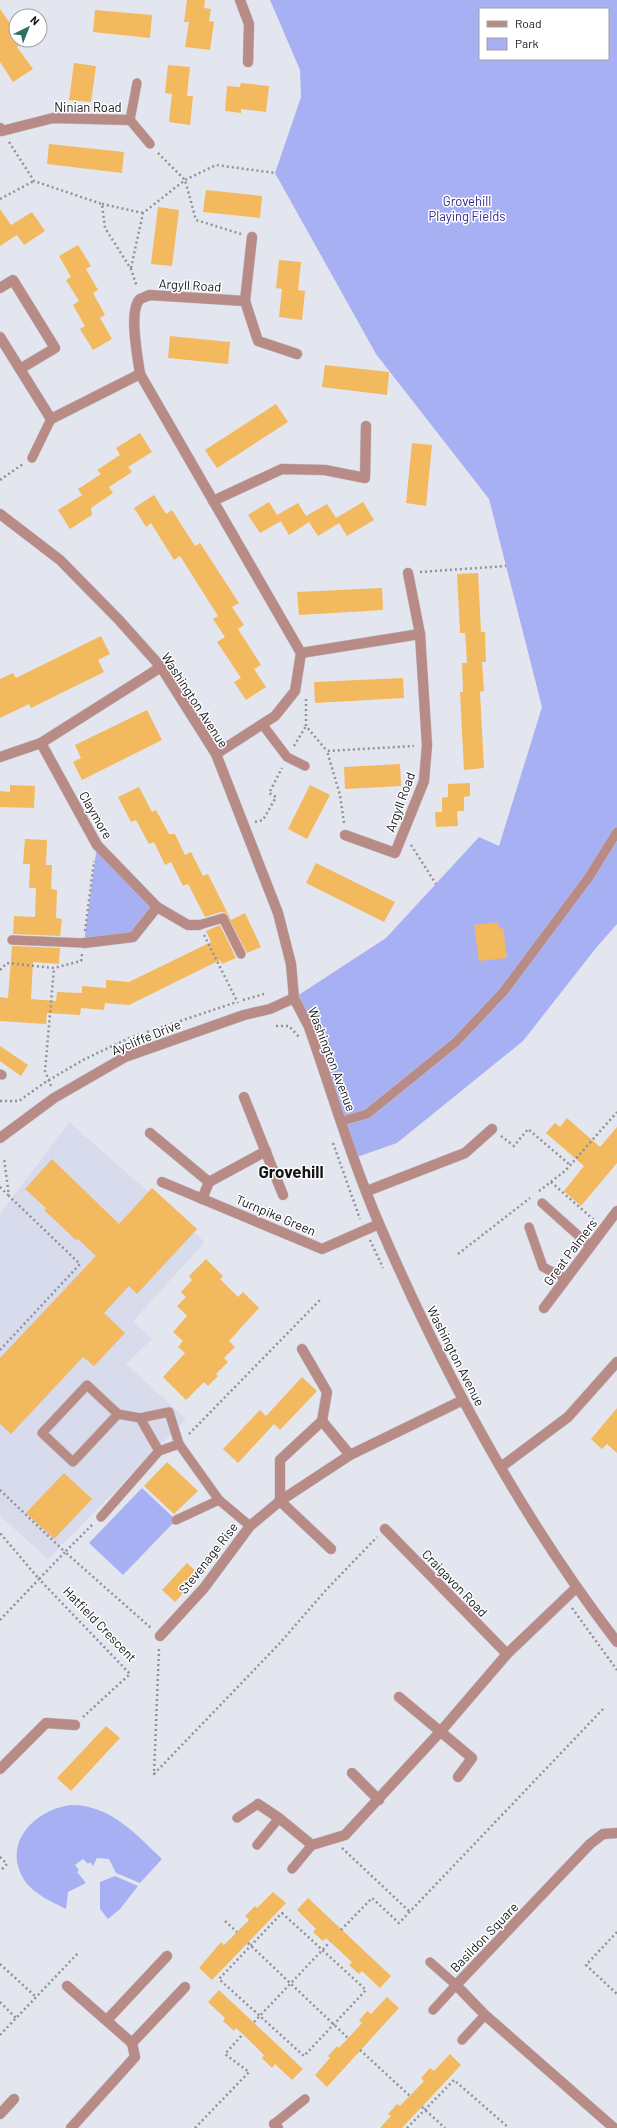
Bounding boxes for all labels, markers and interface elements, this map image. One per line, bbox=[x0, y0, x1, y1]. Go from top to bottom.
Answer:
north arrow bbox=[8, 8, 48, 48]
legend bbox=[479, 8, 609, 60]
text: N bbox=[28, 13, 42, 28]
text: Road bbox=[515, 16, 542, 30]
text: Park bbox=[515, 36, 539, 50]
street label: Ninian Road bbox=[54, 99, 122, 115]
park label: Grovehill Playing Fields bbox=[428, 193, 506, 224]
street label: Argyll Road bbox=[158, 275, 222, 295]
street label: Washington Avenue bbox=[158, 649, 232, 751]
street label: Argyll Road bbox=[382, 770, 418, 834]
street label: Claymore bbox=[76, 788, 116, 842]
street label: Washington Avenue bbox=[305, 1005, 359, 1114]
street label: Aycliffe Drive bbox=[109, 1016, 183, 1058]
district label: Grovehill bbox=[258, 1161, 324, 1181]
street label: Turnpike Green bbox=[234, 1191, 318, 1239]
street label: Great Palmers bbox=[540, 1216, 600, 1288]
street label: Washington Avenue bbox=[424, 1303, 488, 1409]
street label: Stevenage Rise bbox=[175, 1519, 241, 1597]
street label: Craigavon Road bbox=[419, 1546, 491, 1620]
street label: Hatfield Crescent bbox=[60, 1583, 140, 1665]
street label: Basildon Square bbox=[447, 1899, 521, 1975]

